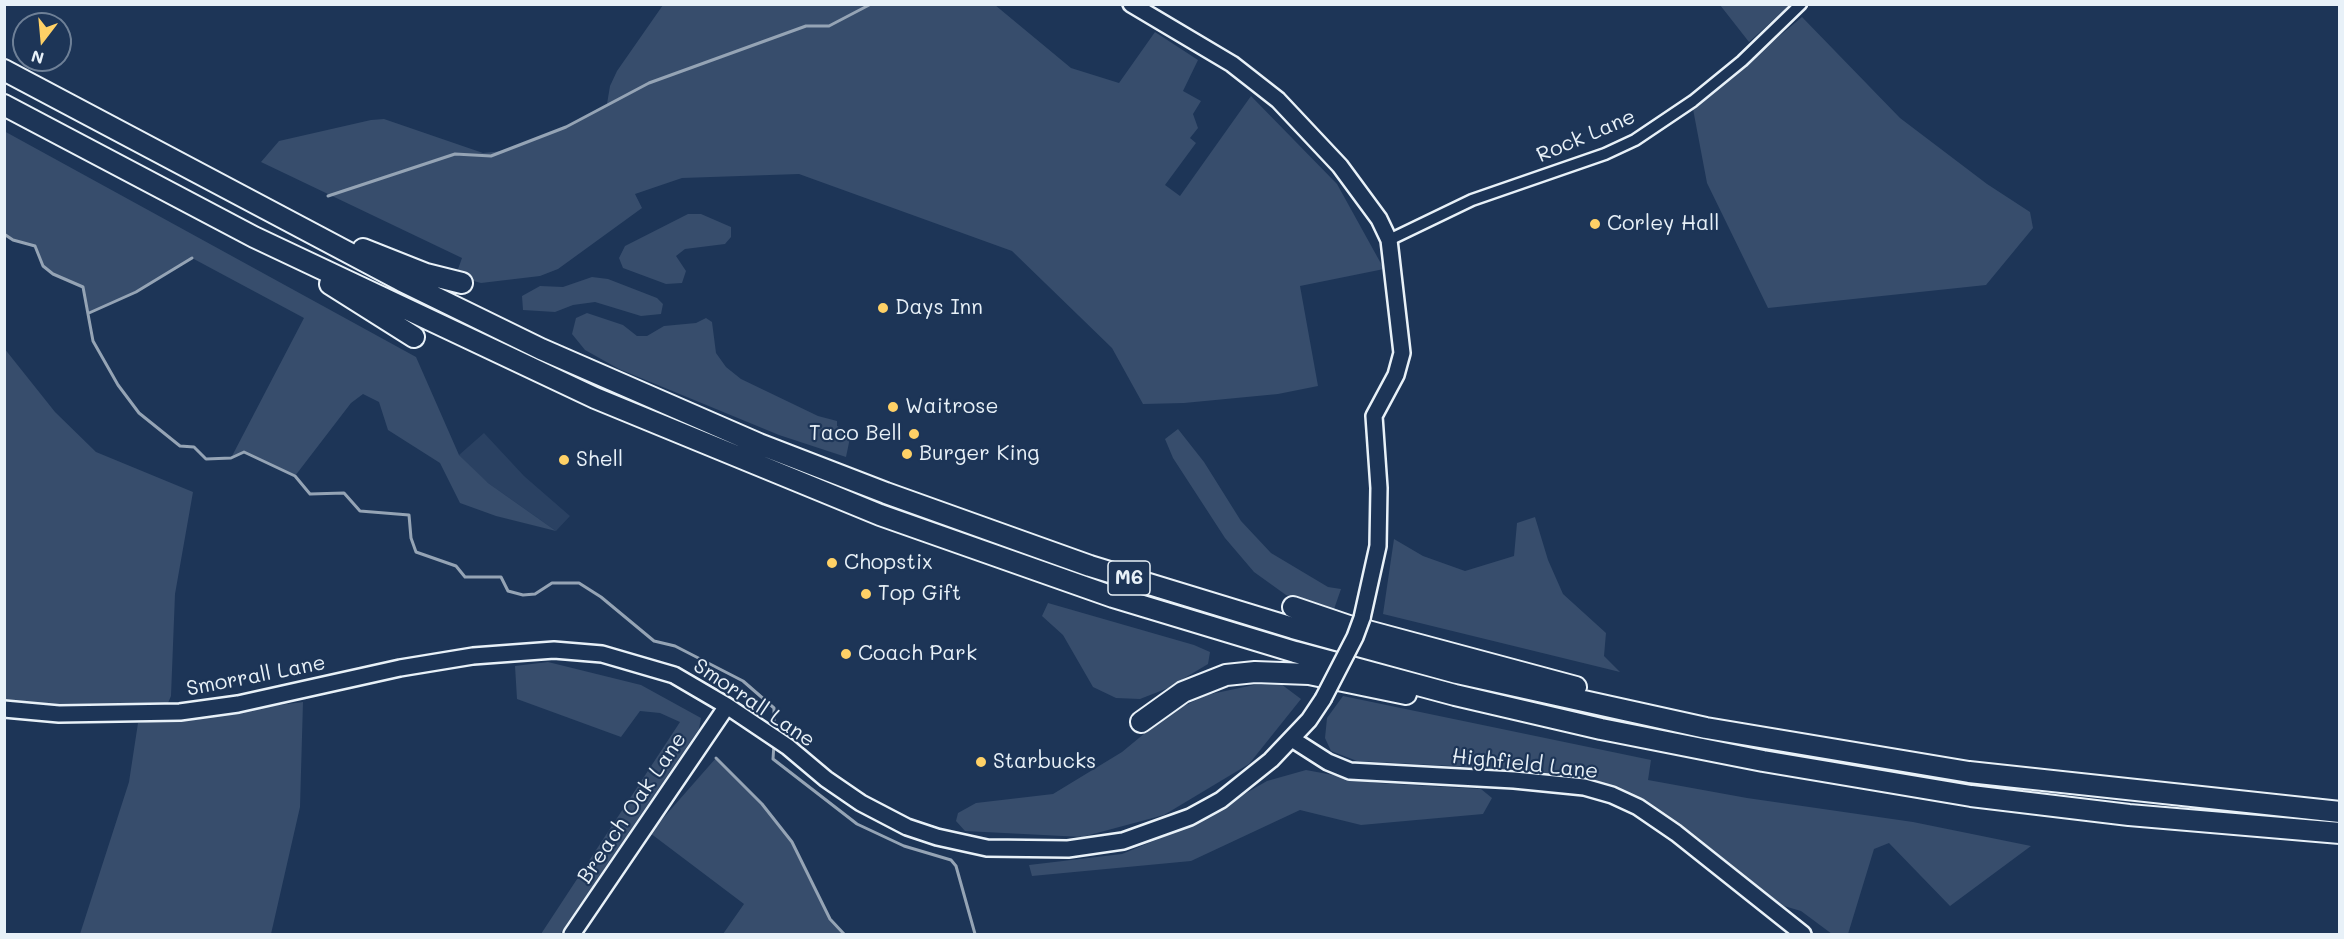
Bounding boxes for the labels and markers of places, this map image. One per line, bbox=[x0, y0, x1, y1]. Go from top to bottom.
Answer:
place label: Corley Hall bbox=[1607, 211, 1720, 237]
marker: Corley Hall bbox=[1588, 217, 1602, 231]
place label: Days Inn bbox=[895, 295, 983, 321]
marker: Days Inn bbox=[876, 301, 890, 315]
place label: Waitrose bbox=[905, 394, 998, 420]
marker: Waitrose bbox=[886, 400, 900, 414]
place label: Taco Bell bbox=[809, 421, 902, 447]
marker: Taco Bell bbox=[907, 427, 921, 441]
place label: Burger King bbox=[919, 441, 1039, 467]
place label: Shell bbox=[576, 447, 623, 473]
marker: Burger King bbox=[900, 447, 914, 461]
marker: Shell bbox=[557, 453, 571, 467]
place label: Chopstix bbox=[844, 550, 933, 576]
marker: Chopstix bbox=[825, 556, 839, 570]
place label: Top Gift bbox=[878, 581, 961, 607]
marker: Top Gift bbox=[859, 587, 873, 601]
place label: Coach Park bbox=[858, 641, 977, 667]
marker: Coach Park bbox=[839, 647, 853, 661]
place label: Starbucks bbox=[993, 749, 1096, 775]
marker: Starbucks bbox=[974, 755, 988, 769]

